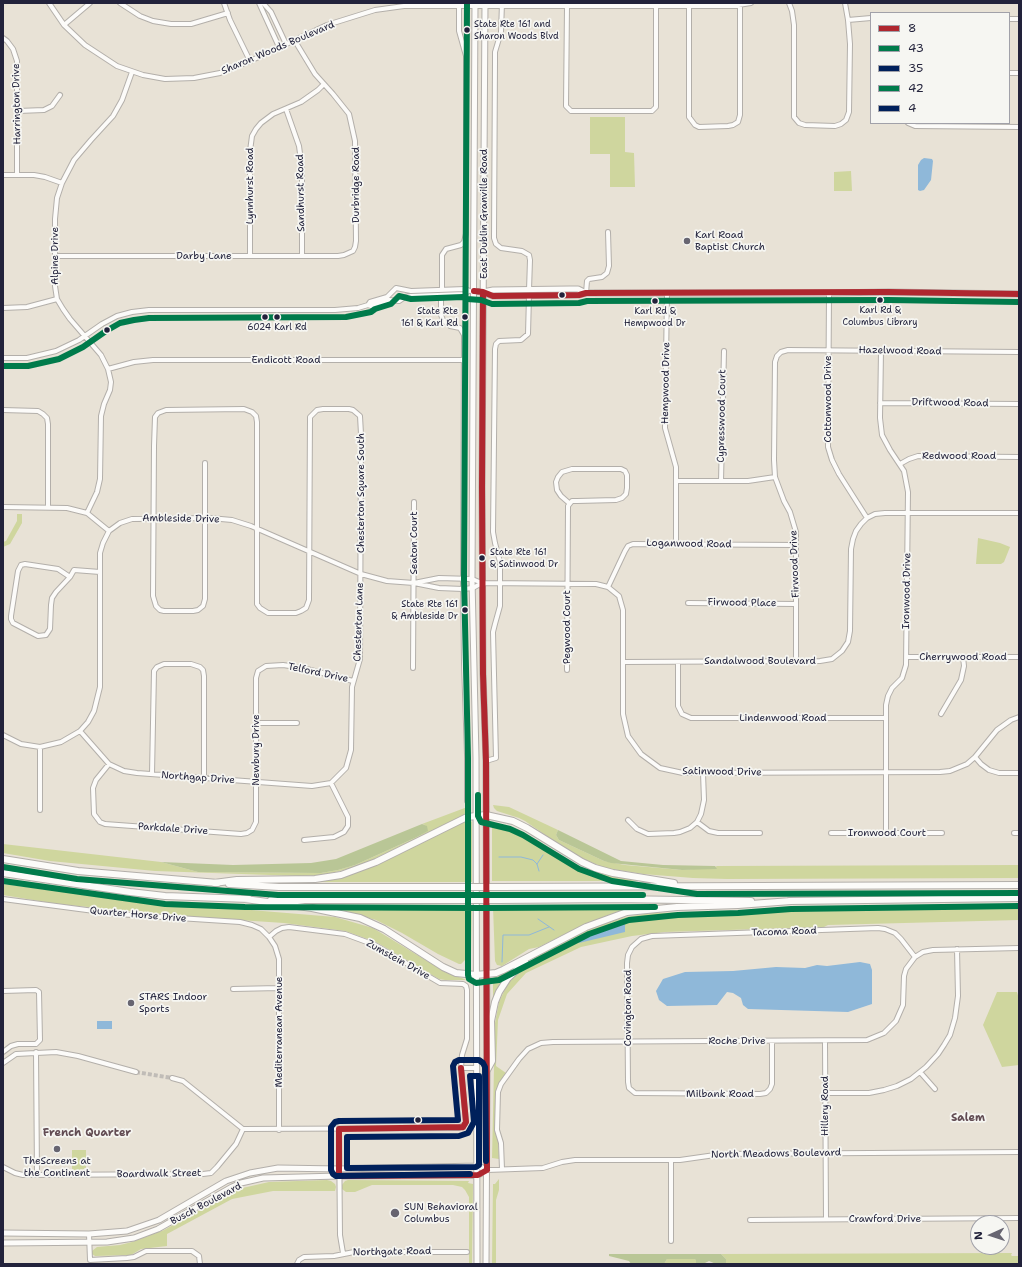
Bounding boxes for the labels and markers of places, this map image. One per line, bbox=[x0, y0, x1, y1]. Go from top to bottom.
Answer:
place label: State Rte 161 and Sharon Woods Blvd bbox=[474, 20, 559, 41]
marker: State Rte 161 and Sharon Woods Blvd bbox=[462, 25, 472, 35]
place label: Karl Road Baptist Church bbox=[695, 229, 765, 252]
marker: Karl Road Baptist Church bbox=[682, 236, 692, 246]
unlabelled marker bbox=[557, 290, 567, 300]
marker: Karl Rd & Columbus Library bbox=[875, 295, 885, 305]
marker: Karl Rd & Hempwood Dr bbox=[650, 296, 660, 306]
place label: Karl Rd & Columbus Library bbox=[843, 306, 917, 327]
place label: State Rte 161 & Karl Rd bbox=[401, 307, 458, 328]
place label: Karl Rd & Hempwood Dr bbox=[624, 307, 686, 328]
unlabelled marker bbox=[260, 312, 270, 322]
marker: 6024 Karl Rd bbox=[272, 312, 282, 322]
marker: State Rte 161 & Karl Rd bbox=[460, 312, 470, 322]
place label: 6024 Karl Rd bbox=[247, 323, 307, 333]
unlabelled marker bbox=[102, 325, 112, 335]
place label: State Rte 161 & Satinwood Dr bbox=[490, 548, 558, 569]
marker: State Rte 161 & Satinwood Dr bbox=[477, 553, 487, 563]
place label: State Rte 161 & Ambleside Dr bbox=[392, 600, 458, 621]
marker: State Rte 161 & Ambleside Dr bbox=[460, 605, 470, 615]
place label: STARS Indoor Sports bbox=[139, 991, 207, 1014]
marker: STARS Indoor Sports bbox=[126, 998, 136, 1008]
unlabelled marker bbox=[413, 1115, 423, 1125]
marker: TheScreens at the Continent bbox=[52, 1144, 62, 1154]
place label: TheScreens at the Continent bbox=[23, 1155, 91, 1178]
place label: SUN Behavioral Columbus bbox=[404, 1201, 478, 1224]
marker: SUN Behavioral Columbus bbox=[389, 1207, 401, 1219]

